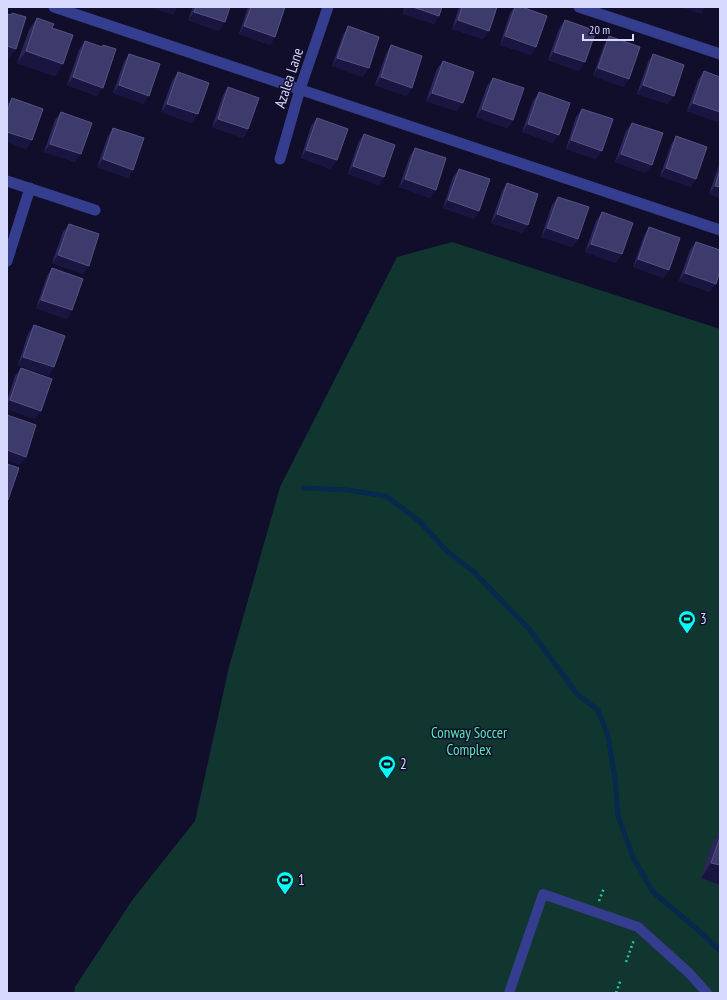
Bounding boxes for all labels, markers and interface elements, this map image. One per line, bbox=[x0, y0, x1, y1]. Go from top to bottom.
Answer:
scale bar bbox=[583, 16, 633, 42]
text: 20 m bbox=[589, 22, 610, 37]
street label: Azalea Lane bbox=[270, 45, 307, 110]
sports icon: 3 bbox=[677, 609, 697, 634]
place label: 3 bbox=[700, 609, 707, 628]
park label: Conway Soccer Complex bbox=[431, 723, 508, 759]
sports icon: 2 bbox=[377, 754, 397, 779]
place label: 2 bbox=[400, 754, 407, 773]
sports icon: 1 bbox=[275, 870, 295, 895]
place label: 1 bbox=[298, 870, 305, 889]

